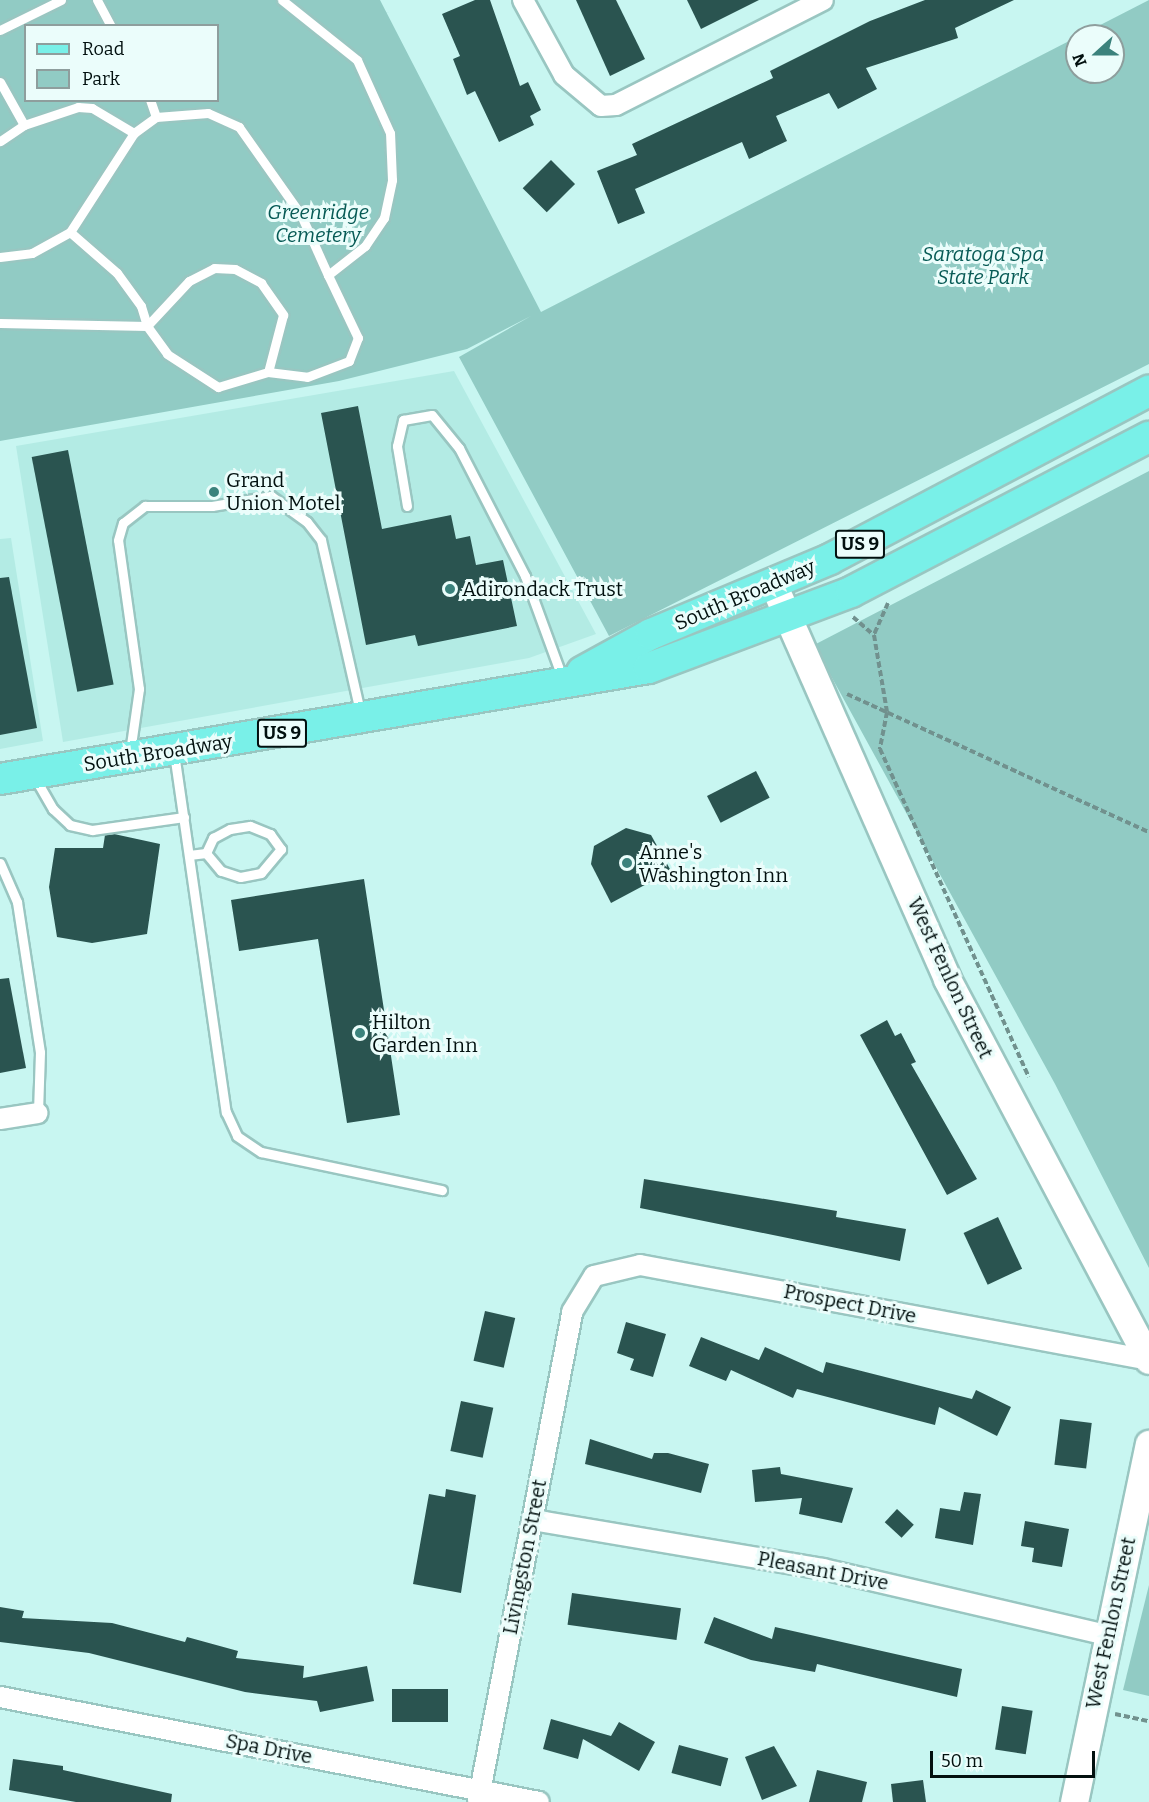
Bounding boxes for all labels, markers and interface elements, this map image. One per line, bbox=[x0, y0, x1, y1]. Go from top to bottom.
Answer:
legend bbox=[24, 24, 219, 102]
north arrow bbox=[1065, 24, 1125, 84]
text: Road bbox=[82, 38, 124, 60]
text: N bbox=[1069, 51, 1091, 69]
text: Park bbox=[82, 68, 120, 90]
park label: Greenridge Cemetery bbox=[267, 200, 369, 247]
park label: Saratoga Spa State Park bbox=[922, 242, 1044, 289]
place label: Grand Union Motel bbox=[226, 468, 340, 515]
marker: Grand Union Motel bbox=[207, 485, 221, 499]
road number: US 9 bbox=[834, 529, 886, 559]
street label: South Broadway bbox=[671, 555, 819, 635]
place label: Adirondack Trust bbox=[462, 577, 623, 601]
marker: Adirondack Trust bbox=[443, 582, 457, 596]
road number: US 9 bbox=[256, 718, 308, 748]
street label: South Broadway bbox=[82, 729, 234, 777]
place label: Anne's Washington Inn bbox=[639, 840, 788, 887]
marker: Anne's Washington Inn bbox=[620, 856, 634, 870]
street label: West Fenlon Street bbox=[902, 894, 998, 1062]
place label: Hilton Garden Inn bbox=[372, 1010, 478, 1057]
marker: Hilton Garden Inn bbox=[353, 1026, 367, 1040]
street label: Prospect Drive bbox=[782, 1279, 918, 1329]
street label: Livingston Street bbox=[498, 1477, 552, 1637]
street label: West Fenlon Street bbox=[1081, 1535, 1141, 1711]
street label: Pleasant Drive bbox=[755, 1547, 891, 1595]
street label: Spa Drive bbox=[224, 1729, 314, 1769]
scale bar bbox=[933, 1739, 1098, 1777]
text: 50 m bbox=[941, 1750, 983, 1772]

